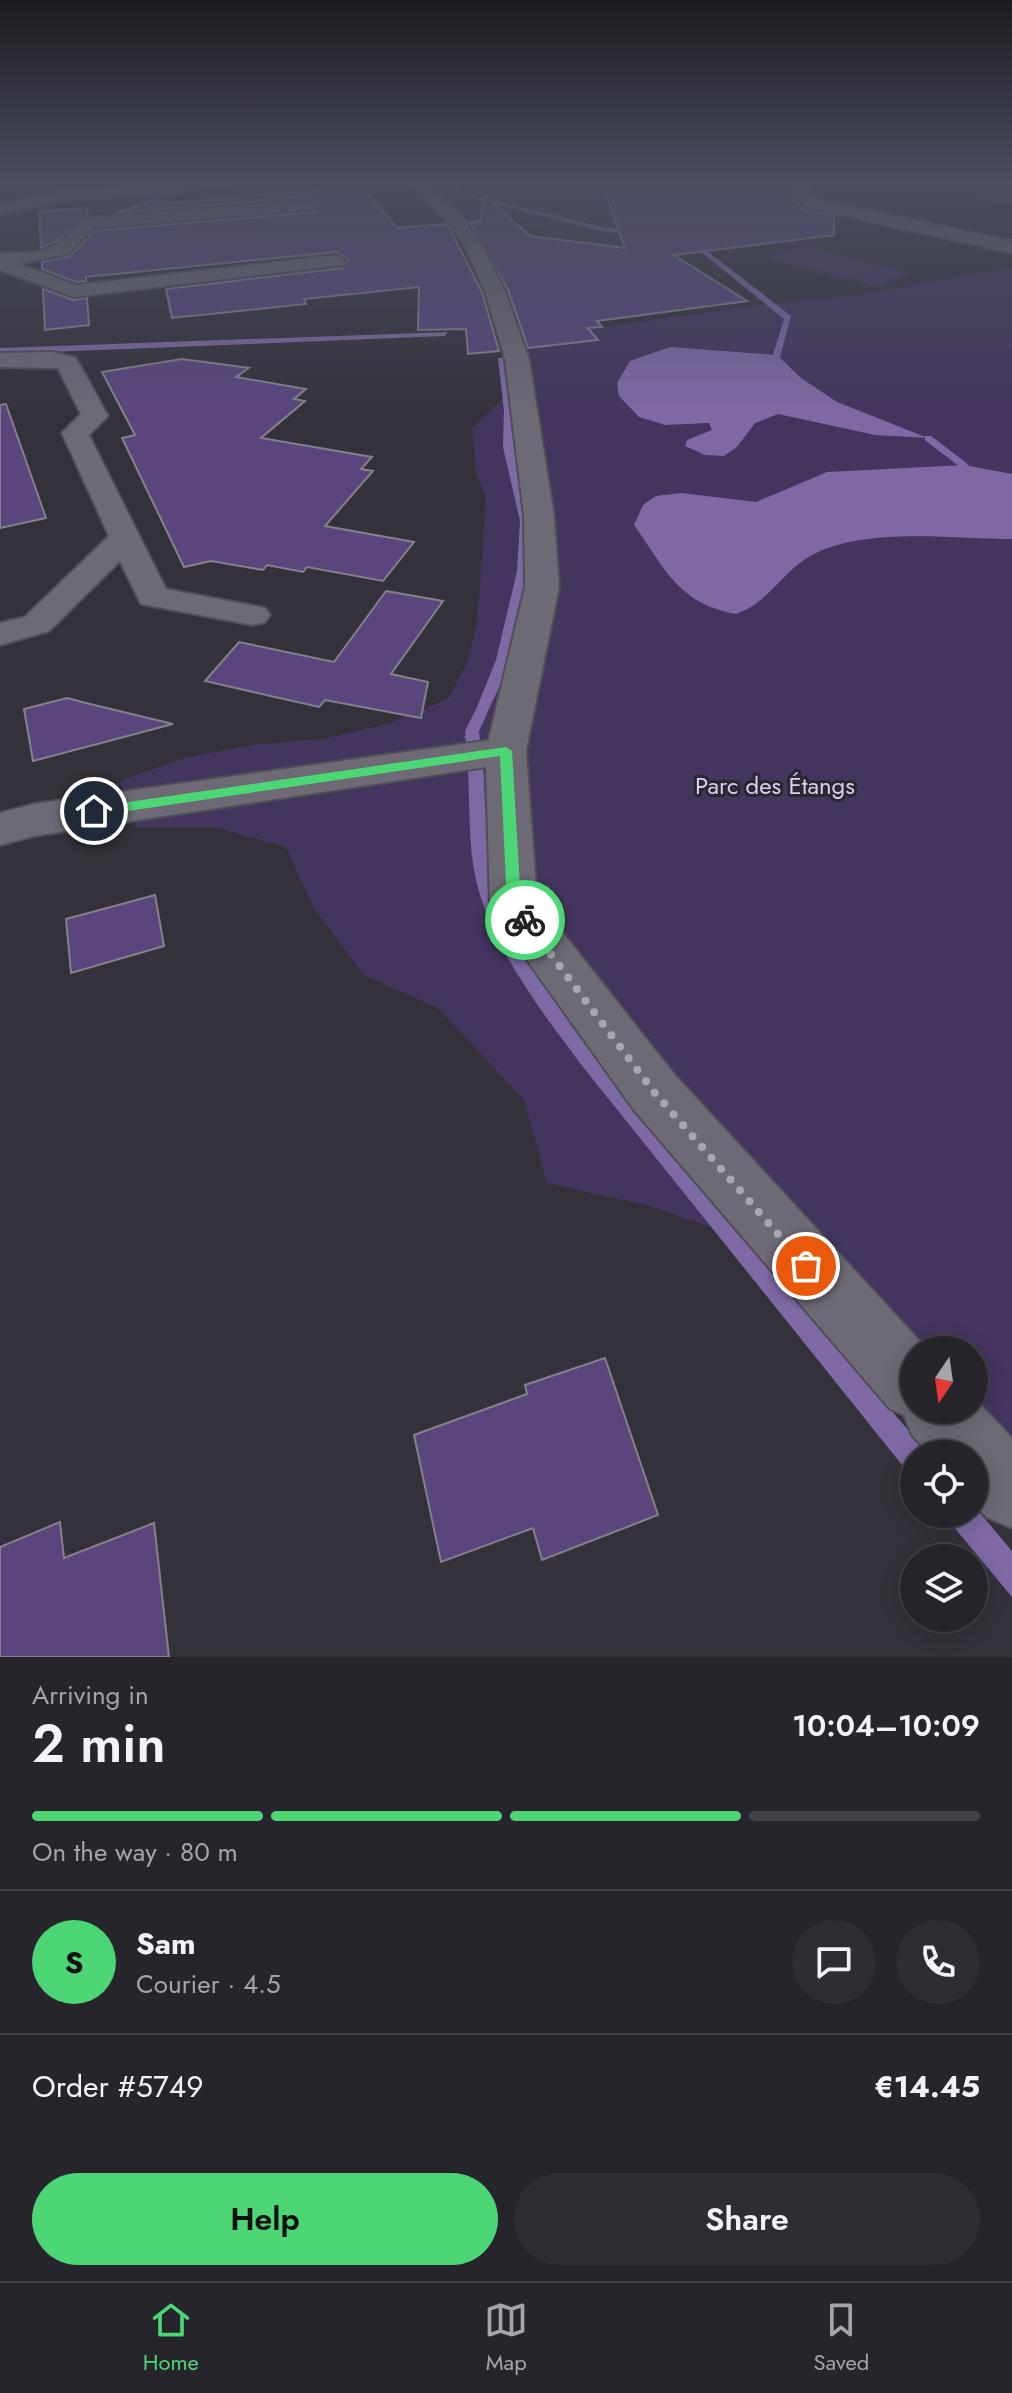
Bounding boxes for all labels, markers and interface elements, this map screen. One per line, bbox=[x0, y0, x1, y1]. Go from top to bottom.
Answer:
park label: Parc des Étangs bbox=[695, 768, 855, 803]
pin bbox=[60, 777, 128, 845]
icon: home bbox=[72, 789, 116, 833]
courier bbox=[485, 880, 565, 960]
icon: bike bbox=[503, 898, 547, 942]
pin bbox=[772, 1232, 840, 1300]
icon: bag bbox=[784, 1244, 828, 1288]
north arrow bbox=[900, 1336, 988, 1424]
map controls bbox=[900, 1336, 988, 1632]
button: locate bbox=[900, 1440, 988, 1528]
button: layers bbox=[900, 1544, 988, 1632]
text: Arriving in bbox=[32, 1676, 149, 1714]
text: 10:04–10:09 bbox=[792, 1704, 980, 1747]
text: 2 min bbox=[32, 1706, 165, 1782]
text: On the way · 80 m bbox=[32, 1833, 238, 1871]
button: chat bbox=[792, 1920, 876, 2004]
button: phone bbox=[896, 1920, 980, 2004]
text: Sam bbox=[136, 1922, 196, 1965]
text: S bbox=[65, 1941, 83, 1984]
text: Courier · 4.5 bbox=[136, 1965, 281, 2003]
text: Order #5749 bbox=[32, 2065, 203, 2108]
text: €14.45 bbox=[874, 2065, 980, 2108]
button: Help bbox=[32, 2173, 498, 2265]
button: Share bbox=[514, 2173, 980, 2265]
tab: Home bbox=[143, 2298, 199, 2378]
tab: Map bbox=[484, 2298, 528, 2378]
tab: Saved bbox=[814, 2298, 869, 2378]

